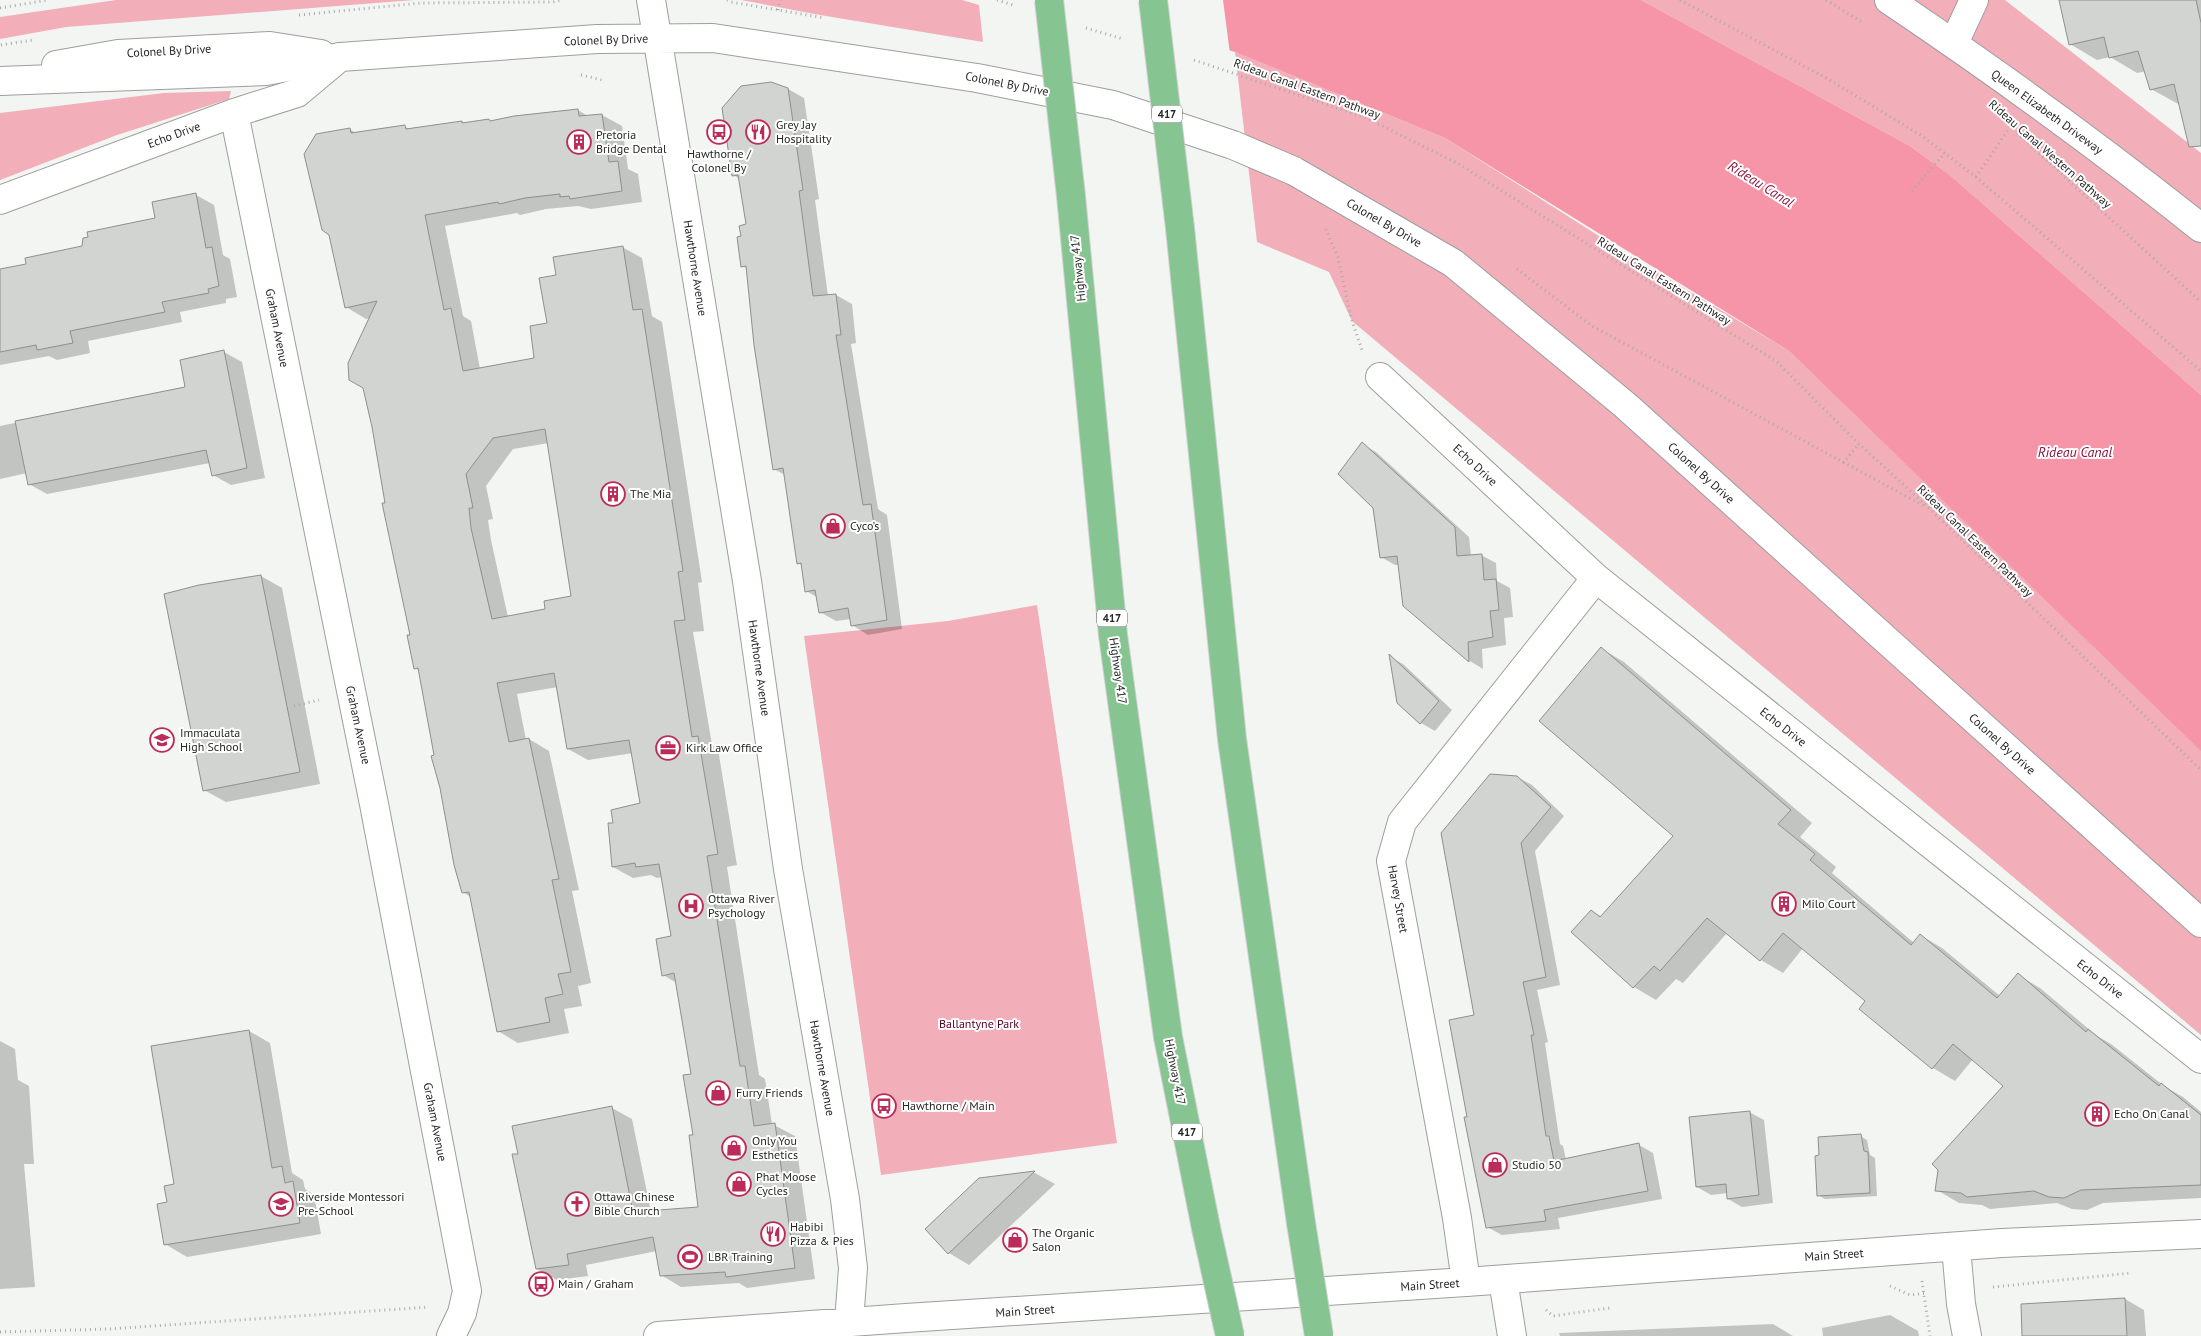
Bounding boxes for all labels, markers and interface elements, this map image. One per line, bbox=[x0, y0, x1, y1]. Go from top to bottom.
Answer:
street label: Colonel By Drive bbox=[564, 31, 648, 48]
street label: Colonel By Drive bbox=[126, 41, 212, 60]
street label: Rideau Canal Eastern Pathway bbox=[1232, 55, 1383, 122]
street label: Queen Elizabeth Driveway bbox=[1988, 66, 2106, 157]
street label: Colonel By Drive bbox=[964, 68, 1050, 99]
street label: Rideau Canal Western Pathway bbox=[1986, 96, 2115, 211]
road number: 417 bbox=[1152, 106, 1182, 122]
place label: Grey Jay Hospitality bbox=[776, 117, 832, 146]
street label: Echo Drive bbox=[145, 118, 202, 151]
bus stop icon: Hawthorne / Colonel By bbox=[706, 119, 732, 145]
restaurant icon: Grey Jay Hospitality bbox=[745, 119, 771, 145]
place label: Pretoria Bridge Dental bbox=[596, 127, 667, 156]
building icon: Pretoria Bridge Dental bbox=[566, 129, 592, 155]
place label: Hawthorne / Colonel By bbox=[687, 146, 752, 175]
water label: Rideau Canal bbox=[1725, 157, 1798, 211]
street label: Colonel By Drive bbox=[1344, 195, 1425, 250]
street label: Hawthorne Avenue bbox=[681, 219, 710, 317]
street label: Rideau Canal Eastern Pathway bbox=[1595, 233, 1734, 328]
street label: Highway 417 bbox=[1067, 234, 1088, 302]
street label: Graham Avenue bbox=[263, 287, 292, 369]
street label: Colonel By Drive bbox=[1665, 439, 1738, 506]
street label: Echo Drive bbox=[1450, 440, 1501, 489]
water label: Rideau Canal bbox=[2038, 443, 2112, 461]
building icon: The Mia bbox=[600, 481, 626, 507]
street label: Rideau Canal Eastern Pathway bbox=[1914, 481, 2037, 600]
place label: The Mia bbox=[630, 486, 671, 501]
shop icon: Cyco’s bbox=[820, 513, 846, 539]
place label: Cyco’s bbox=[850, 518, 879, 533]
road number: 417 bbox=[1097, 610, 1127, 626]
street label: Hawthorne Avenue bbox=[745, 619, 774, 717]
street label: Highway 417 bbox=[1106, 637, 1131, 705]
street label: Graham Avenue bbox=[343, 684, 374, 766]
street label: Echo Drive bbox=[1757, 704, 1810, 749]
street label: Colonel By Drive bbox=[1966, 710, 2039, 777]
place label: Immaculata High School bbox=[180, 725, 243, 754]
school or university icon: Immaculata High School bbox=[149, 727, 175, 753]
office icon: Kirk Law Office bbox=[655, 735, 681, 761]
place label: Kirk Law Office bbox=[686, 740, 763, 755]
street label: Harvey Street bbox=[1385, 864, 1412, 934]
place label: Ottawa River Psychology bbox=[708, 891, 774, 920]
building icon: Milo Court bbox=[1771, 891, 1797, 917]
hospital icon: Ottawa River Psychology bbox=[678, 893, 704, 919]
place label: Milo Court bbox=[1802, 896, 1856, 911]
street label: Echo Drive bbox=[2074, 956, 2127, 1001]
park label: Ballantyne Park bbox=[939, 1016, 1019, 1031]
street label: Hawthorne Avenue bbox=[807, 1019, 838, 1117]
street label: Highway 417 bbox=[1162, 1038, 1189, 1106]
shop icon: Furry Friends bbox=[705, 1080, 731, 1106]
street label: Graham Avenue bbox=[421, 1081, 450, 1163]
place label: Furry Friends bbox=[736, 1085, 803, 1100]
bus stop icon: Hawthorne / Main bbox=[871, 1093, 897, 1119]
place label: Hawthorne / Main bbox=[902, 1098, 995, 1113]
building icon: Echo On Canal bbox=[2084, 1101, 2110, 1127]
place label: Echo On Canal bbox=[2114, 1106, 2189, 1121]
road number: 417 bbox=[1172, 1124, 1202, 1140]
place label: Only You Esthetics bbox=[752, 1133, 798, 1162]
shop icon: Only You Esthetics bbox=[721, 1135, 747, 1161]
shop icon: Studio 50 bbox=[1482, 1152, 1508, 1178]
place label: Studio 50 bbox=[1512, 1157, 1562, 1172]
place label: Phat Moose Cycles bbox=[756, 1169, 816, 1198]
shop icon: Phat Moose Cycles bbox=[726, 1171, 752, 1197]
place label: Riverside Montessori Pre-School bbox=[298, 1189, 405, 1218]
place label: Ottawa Chinese Bible Church bbox=[594, 1189, 675, 1218]
school or university icon: Riverside Montessori Pre-School bbox=[268, 1191, 294, 1217]
church icon: Ottawa Chinese Bible Church bbox=[564, 1191, 590, 1217]
place label: Habibi Pizza & Pies bbox=[790, 1219, 854, 1248]
restaurant icon: Habibi Pizza & Pies bbox=[760, 1221, 786, 1247]
place label: The Organic Salon bbox=[1032, 1225, 1095, 1254]
shop icon: The Organic Salon bbox=[1002, 1227, 1028, 1253]
sports icon: LBR Training bbox=[677, 1244, 703, 1270]
street label: Main Street bbox=[1804, 1245, 1864, 1264]
place label: LBR Training bbox=[708, 1249, 773, 1264]
bus stop icon: Main / Graham bbox=[528, 1271, 554, 1297]
street label: Main Street bbox=[1400, 1275, 1460, 1294]
place label: Main / Graham bbox=[558, 1276, 634, 1291]
street label: Main Street bbox=[995, 1301, 1055, 1320]

